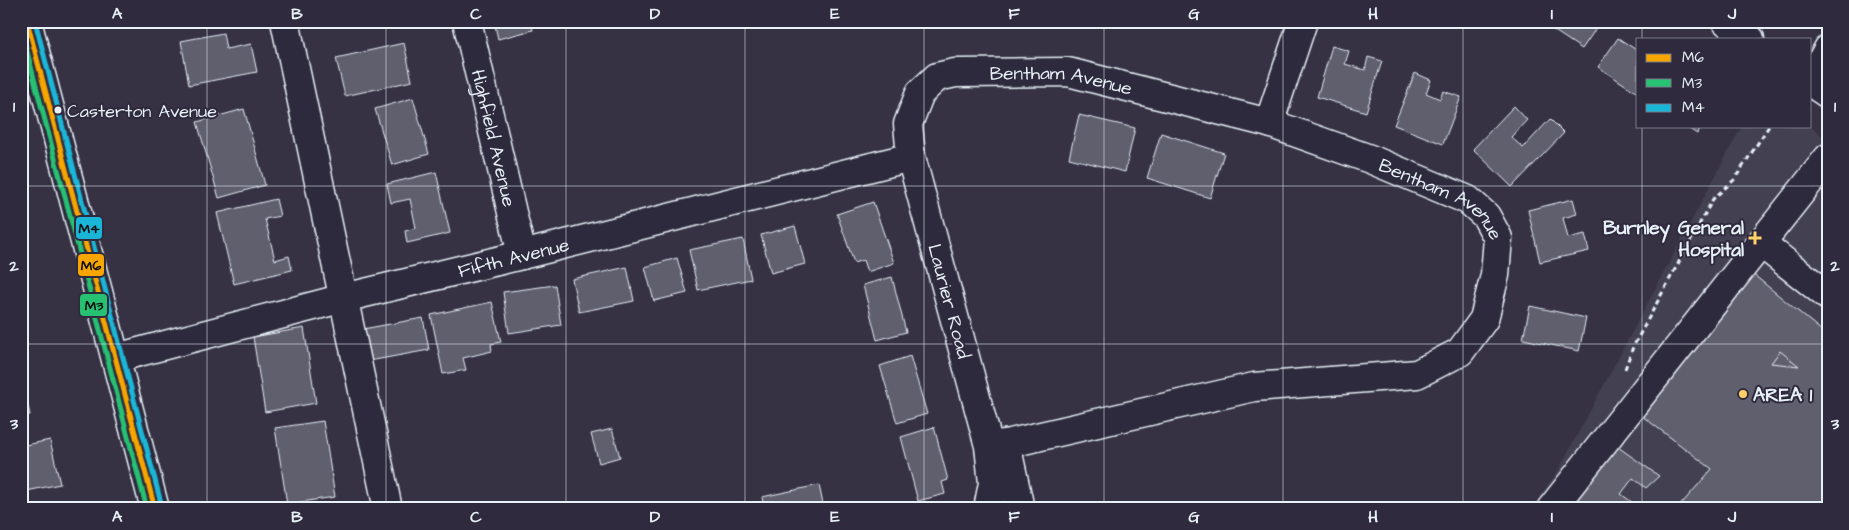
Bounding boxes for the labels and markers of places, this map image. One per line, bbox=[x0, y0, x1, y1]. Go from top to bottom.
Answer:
place label: Casterton Avenue bbox=[67, 99, 217, 124]
marker: Casterton Avenue bbox=[53, 105, 63, 115]
place label: Burnley General Hospital bbox=[1603, 215, 1744, 264]
marker: Burnley General Hospital bbox=[1748, 231, 1762, 245]
place label: AREA 1 bbox=[1753, 382, 1813, 409]
marker: AREA 1 bbox=[1737, 388, 1749, 400]

